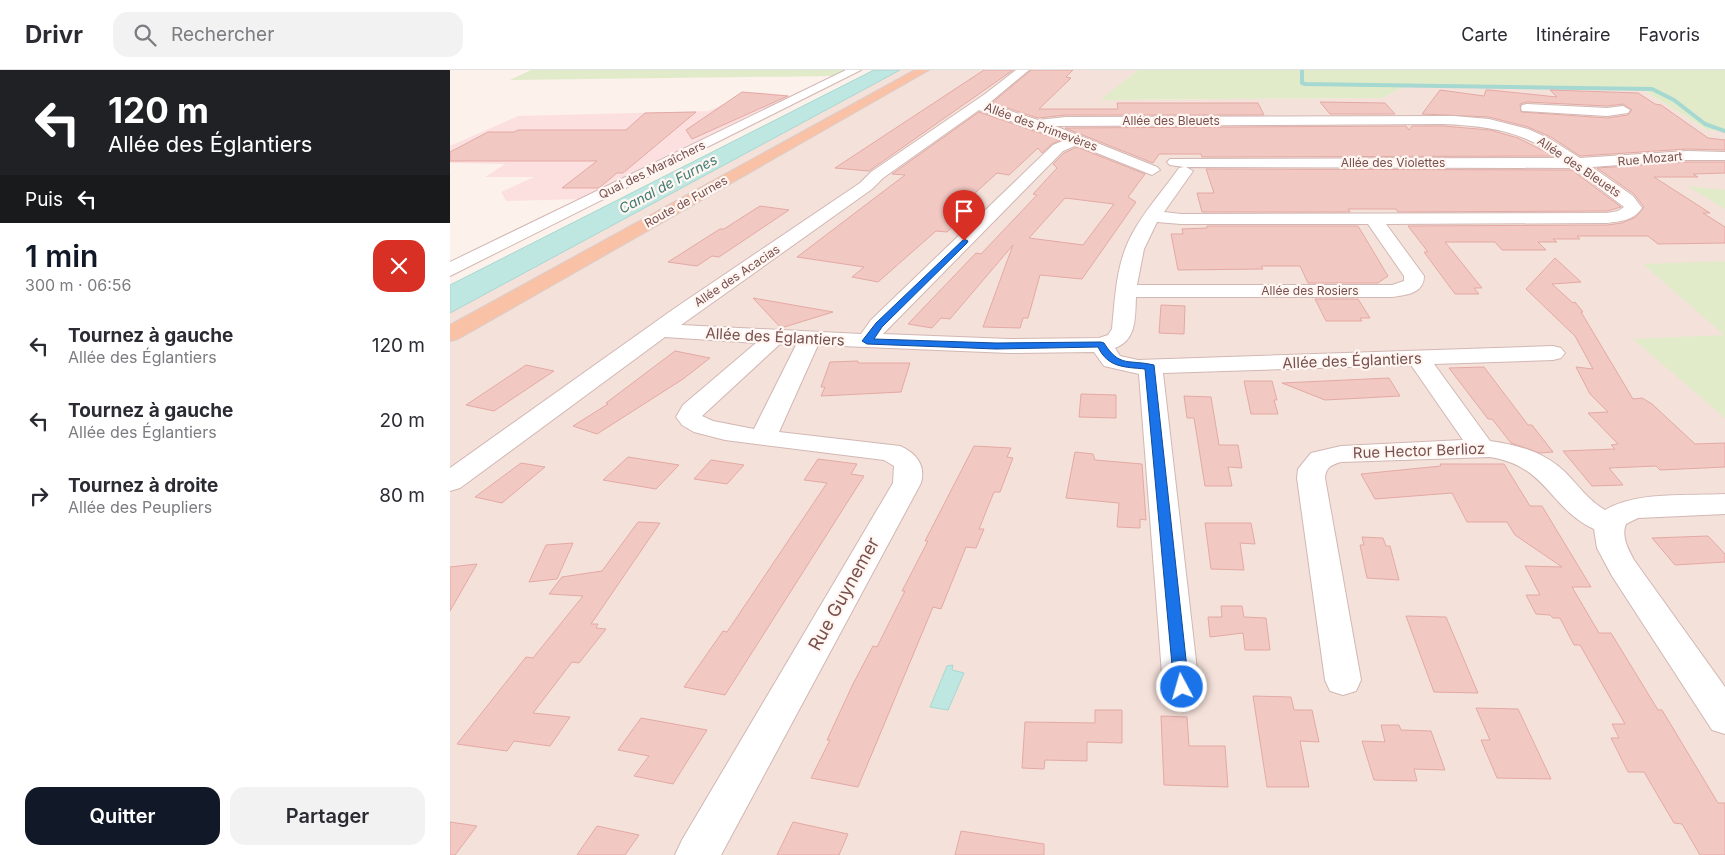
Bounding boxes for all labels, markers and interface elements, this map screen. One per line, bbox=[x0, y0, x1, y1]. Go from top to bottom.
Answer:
search box bbox=[113, 12, 463, 57]
text: Drivr bbox=[25, 20, 83, 49]
icon: search bbox=[131, 21, 159, 49]
text: Rechercher bbox=[171, 23, 274, 46]
text: Carte bbox=[1461, 24, 1508, 45]
text: Itinéraire bbox=[1536, 24, 1610, 45]
text: Favoris bbox=[1638, 24, 1700, 45]
text: 120 m bbox=[108, 89, 209, 131]
icon: left bbox=[25, 90, 90, 155]
street label: Allée des Primevères bbox=[983, 99, 1100, 154]
street label: Allée des Bleuets bbox=[1122, 113, 1220, 128]
text: Allée des Églantiers bbox=[108, 131, 312, 157]
street label: Allée des Bleuets bbox=[1535, 133, 1624, 200]
street label: Quai des Maraîchers bbox=[596, 137, 708, 202]
street label: Rue Mozart bbox=[1617, 148, 1683, 169]
water label: Canal de Furnes bbox=[616, 150, 720, 217]
street label: Allée des Violettes bbox=[1341, 155, 1445, 170]
street label: Route de Furnes bbox=[642, 173, 730, 231]
icon: left bbox=[73, 185, 101, 213]
text: Puis bbox=[25, 188, 63, 211]
pin bbox=[943, 190, 985, 241]
icon: arrive bbox=[950, 197, 978, 225]
text: 1 min bbox=[25, 238, 98, 274]
button: close bbox=[373, 240, 425, 292]
street label: Allée des Acacias bbox=[691, 241, 783, 310]
text: 300 m · 06:56 bbox=[25, 275, 131, 295]
street label: Allée des Rosiers bbox=[1261, 283, 1359, 298]
street label: Allée des Églantiers bbox=[705, 323, 845, 350]
text: Tournez à gauche bbox=[68, 324, 233, 347]
icon: left bbox=[25, 332, 53, 360]
text: 120 m bbox=[372, 334, 425, 357]
text: Allée des Églantiers bbox=[68, 347, 217, 367]
street label: Allée des Églantiers bbox=[1282, 349, 1422, 372]
text: Tournez à gauche bbox=[68, 399, 233, 422]
icon: left bbox=[25, 407, 53, 435]
text: 20 m bbox=[379, 409, 425, 432]
text: Allée des Églantiers bbox=[68, 422, 217, 442]
street label: Rue Hector Berlioz bbox=[1353, 439, 1485, 462]
text: Tournez à droite bbox=[68, 474, 218, 497]
icon: right bbox=[25, 482, 53, 510]
text: 80 m bbox=[379, 484, 425, 507]
text: Allée des Peupliers bbox=[68, 497, 212, 517]
street label: Rue Guynemer bbox=[804, 533, 883, 654]
position arrow bbox=[1155, 660, 1207, 712]
button: Quitter bbox=[25, 787, 220, 845]
button: Partager bbox=[230, 787, 425, 845]

